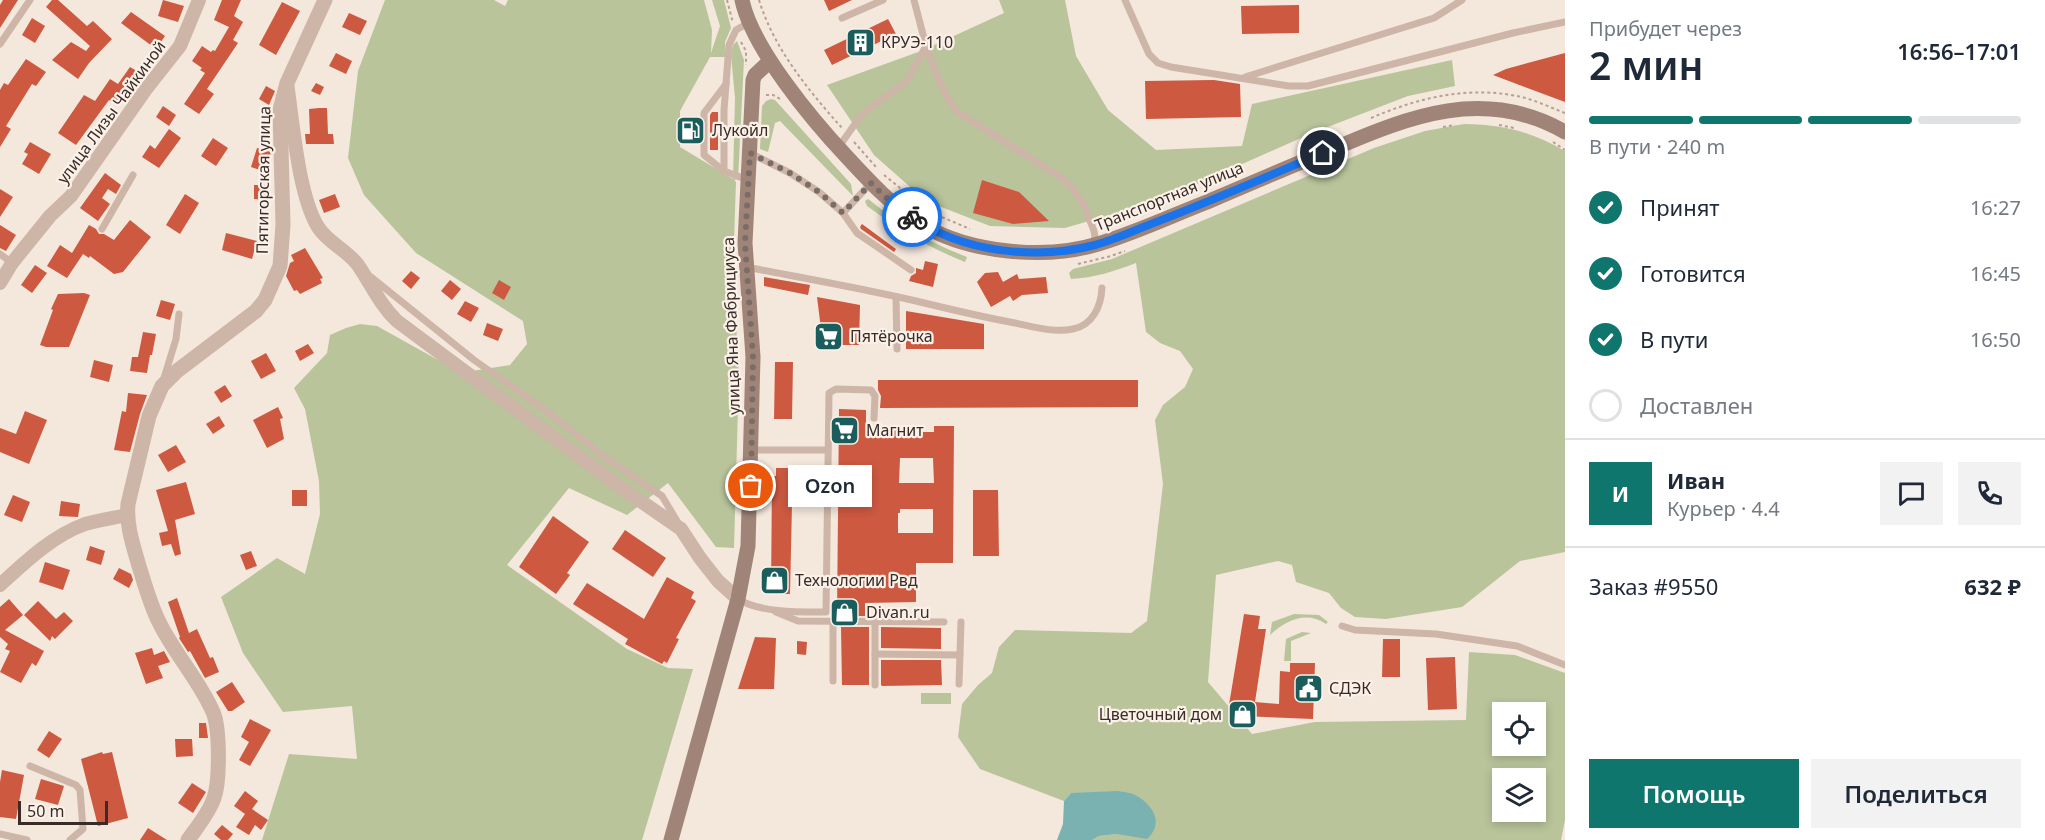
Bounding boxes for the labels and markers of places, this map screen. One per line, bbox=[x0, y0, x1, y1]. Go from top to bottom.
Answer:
building icon: КРУЭ-110 bbox=[844, 26, 876, 58]
place label: КРУЭ-110 bbox=[881, 31, 953, 53]
fuel station icon: Лукойл bbox=[675, 114, 707, 146]
place label: Лукойл bbox=[712, 119, 768, 141]
pin bbox=[1297, 127, 1348, 178]
supermarket icon: Пятёрочка bbox=[813, 320, 845, 352]
place label: Пятёрочка bbox=[850, 325, 933, 347]
supermarket icon: Магнит bbox=[829, 414, 861, 446]
place label: Магнит bbox=[866, 419, 924, 441]
pin bbox=[725, 460, 776, 511]
callout: Ozon bbox=[787, 465, 871, 507]
shop icon: Технологии Рвд bbox=[758, 564, 790, 596]
place label: Технологии Рвд bbox=[795, 569, 918, 591]
shop icon: Divan.ru bbox=[829, 596, 861, 628]
place label: Divan.ru bbox=[866, 601, 930, 623]
public building icon: СДЭК bbox=[1292, 672, 1324, 704]
place label: СДЭК bbox=[1329, 677, 1371, 699]
shop icon: Цветочный дом bbox=[1227, 698, 1259, 730]
place label: Цветочный дом bbox=[1099, 703, 1222, 725]

